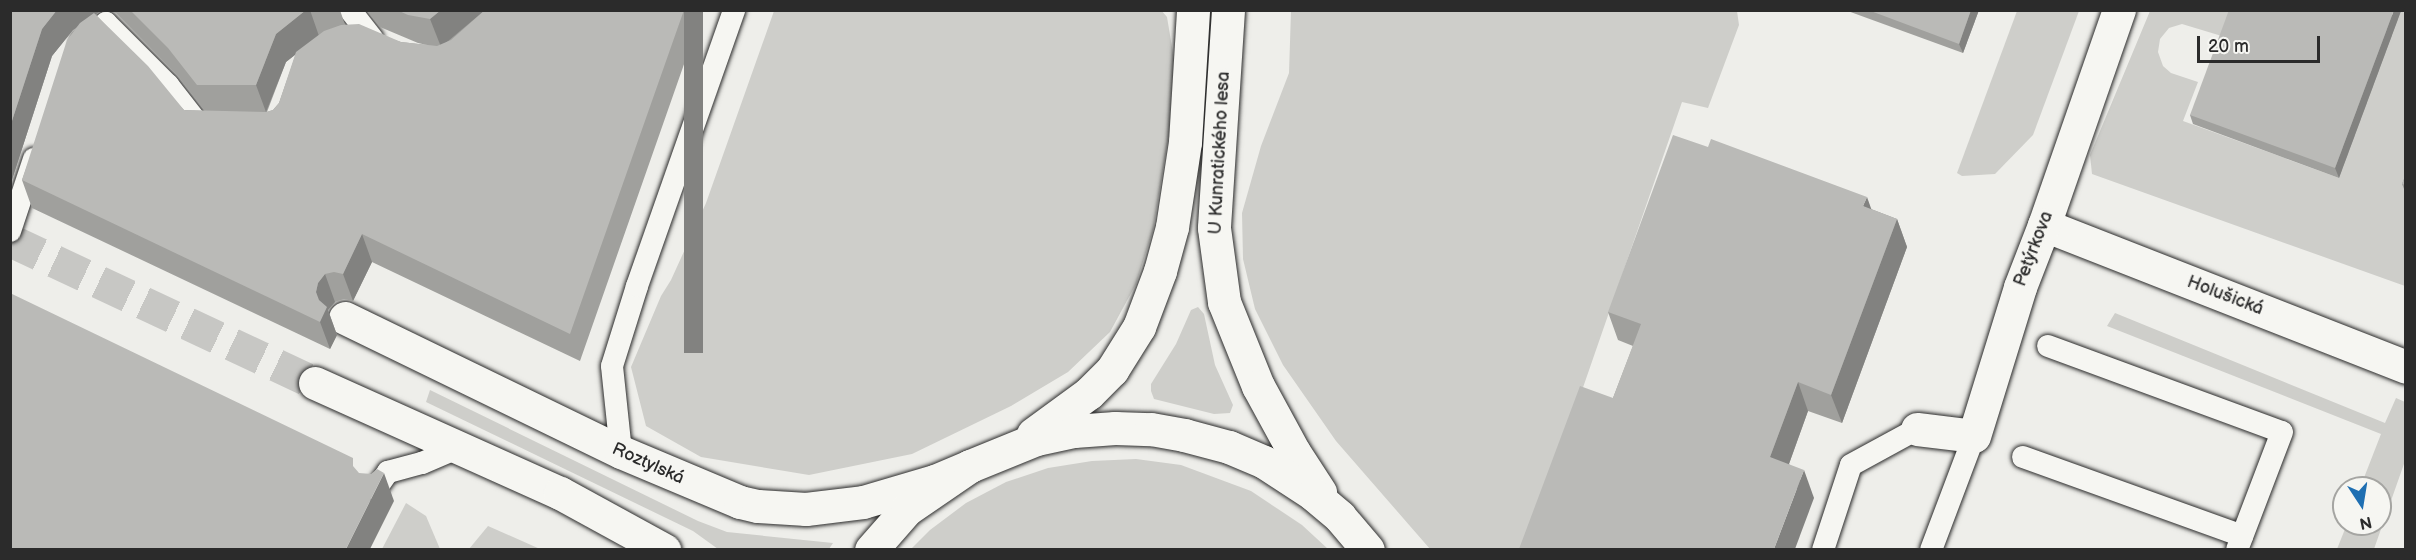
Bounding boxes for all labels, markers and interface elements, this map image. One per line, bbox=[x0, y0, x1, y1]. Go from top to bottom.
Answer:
scale bar bbox=[2200, 24, 2323, 62]
text: 20 m bbox=[2208, 36, 2249, 57]
street label: U Kunratického lesa bbox=[1205, 71, 1235, 235]
street label: Petýrkova bbox=[2010, 208, 2058, 290]
street label: Holušická bbox=[2184, 272, 2266, 320]
street label: Roztylská bbox=[609, 439, 687, 489]
north arrow bbox=[2332, 476, 2392, 536]
text: N bbox=[2358, 512, 2373, 533]

